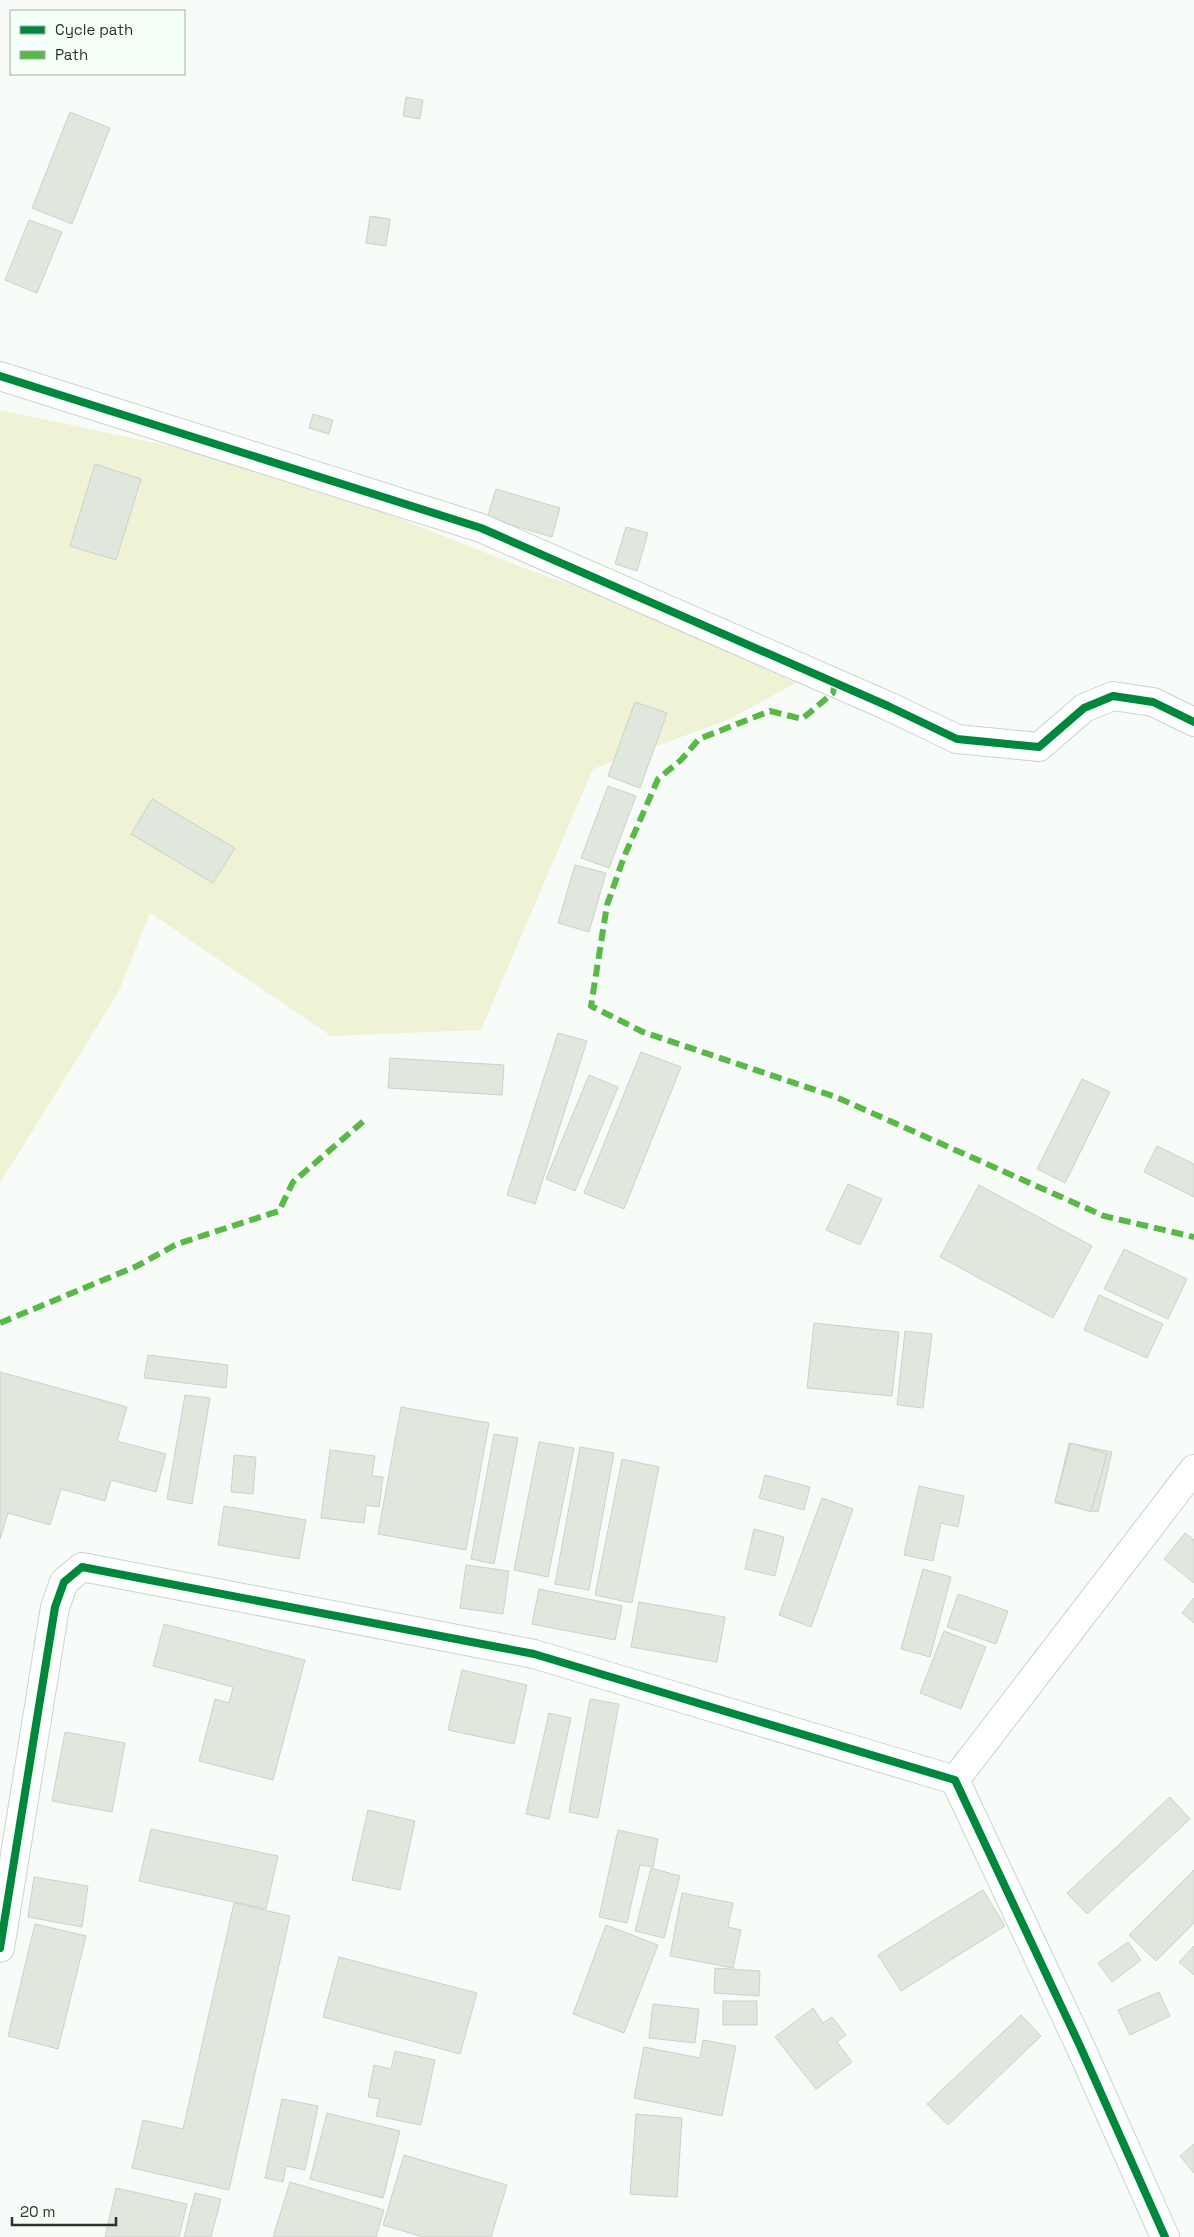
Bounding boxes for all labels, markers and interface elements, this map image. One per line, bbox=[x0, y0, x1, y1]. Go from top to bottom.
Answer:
legend bbox=[10, 10, 185, 75]
text: Cycle path bbox=[55, 20, 133, 39]
text: Path bbox=[55, 45, 88, 64]
scale bar bbox=[12, 2194, 116, 2226]
text: 20 m bbox=[20, 2202, 55, 2221]

